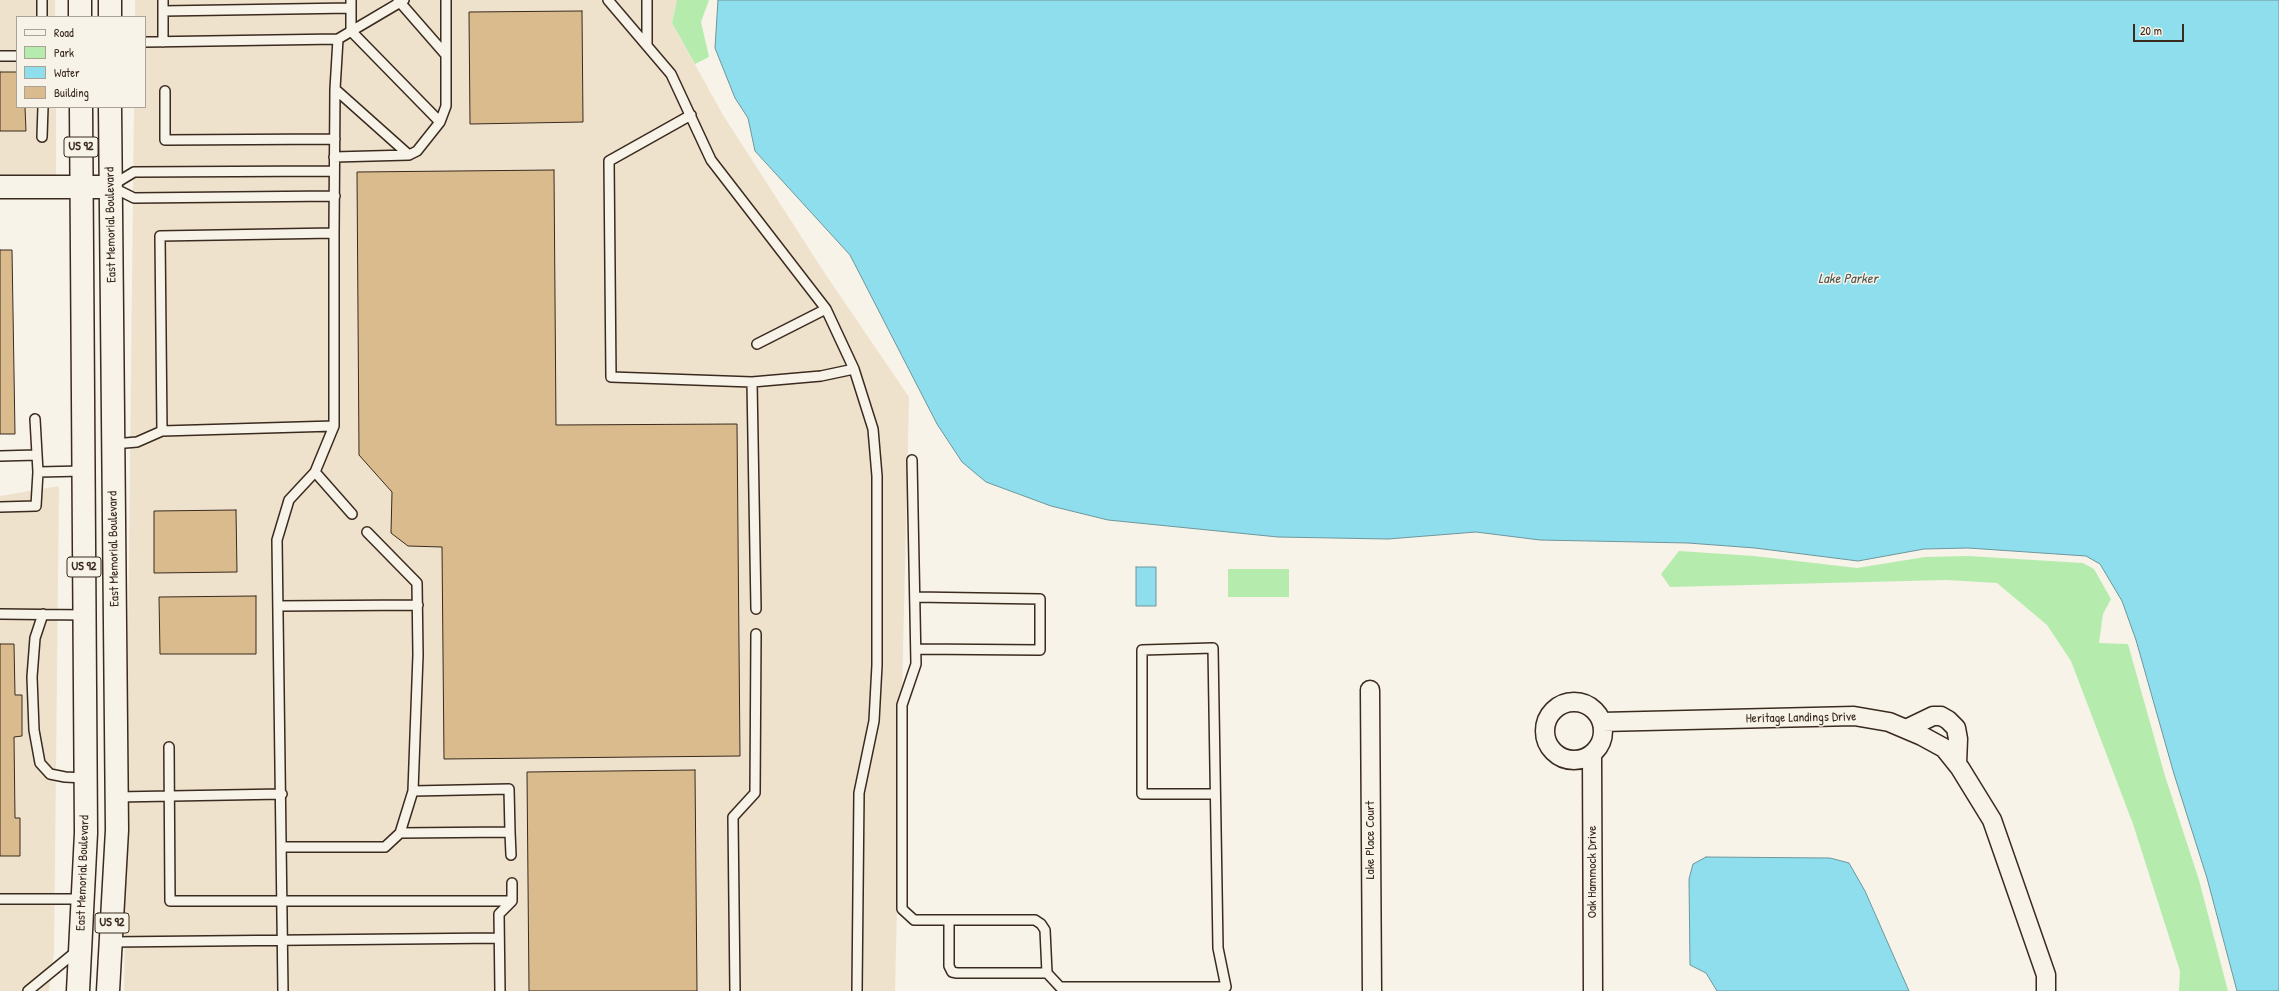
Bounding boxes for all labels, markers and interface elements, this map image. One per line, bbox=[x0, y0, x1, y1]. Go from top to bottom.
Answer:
legend bbox=[16, 16, 146, 108]
scale bar bbox=[2135, 16, 2186, 42]
text: 20 m bbox=[2140, 22, 2162, 39]
text: Road bbox=[54, 24, 74, 41]
text: Park bbox=[54, 44, 74, 61]
text: Water bbox=[54, 64, 80, 81]
text: Building bbox=[54, 84, 89, 101]
road number: US 92 bbox=[64, 137, 98, 157]
street label: East Memorial Boulevard bbox=[102, 167, 120, 283]
water label: Lake Parker bbox=[1818, 271, 1878, 287]
street label: East Memorial Boulevard bbox=[105, 491, 123, 607]
road number: US 92 bbox=[67, 557, 101, 577]
street label: Heritage Landings Drive bbox=[1746, 709, 1856, 727]
street label: Lake Place Court bbox=[1363, 801, 1379, 879]
street label: East Memorial Boulevard bbox=[73, 815, 93, 931]
street label: Oak Hammock Drive bbox=[1585, 826, 1601, 918]
road number: US 92 bbox=[95, 913, 129, 933]

